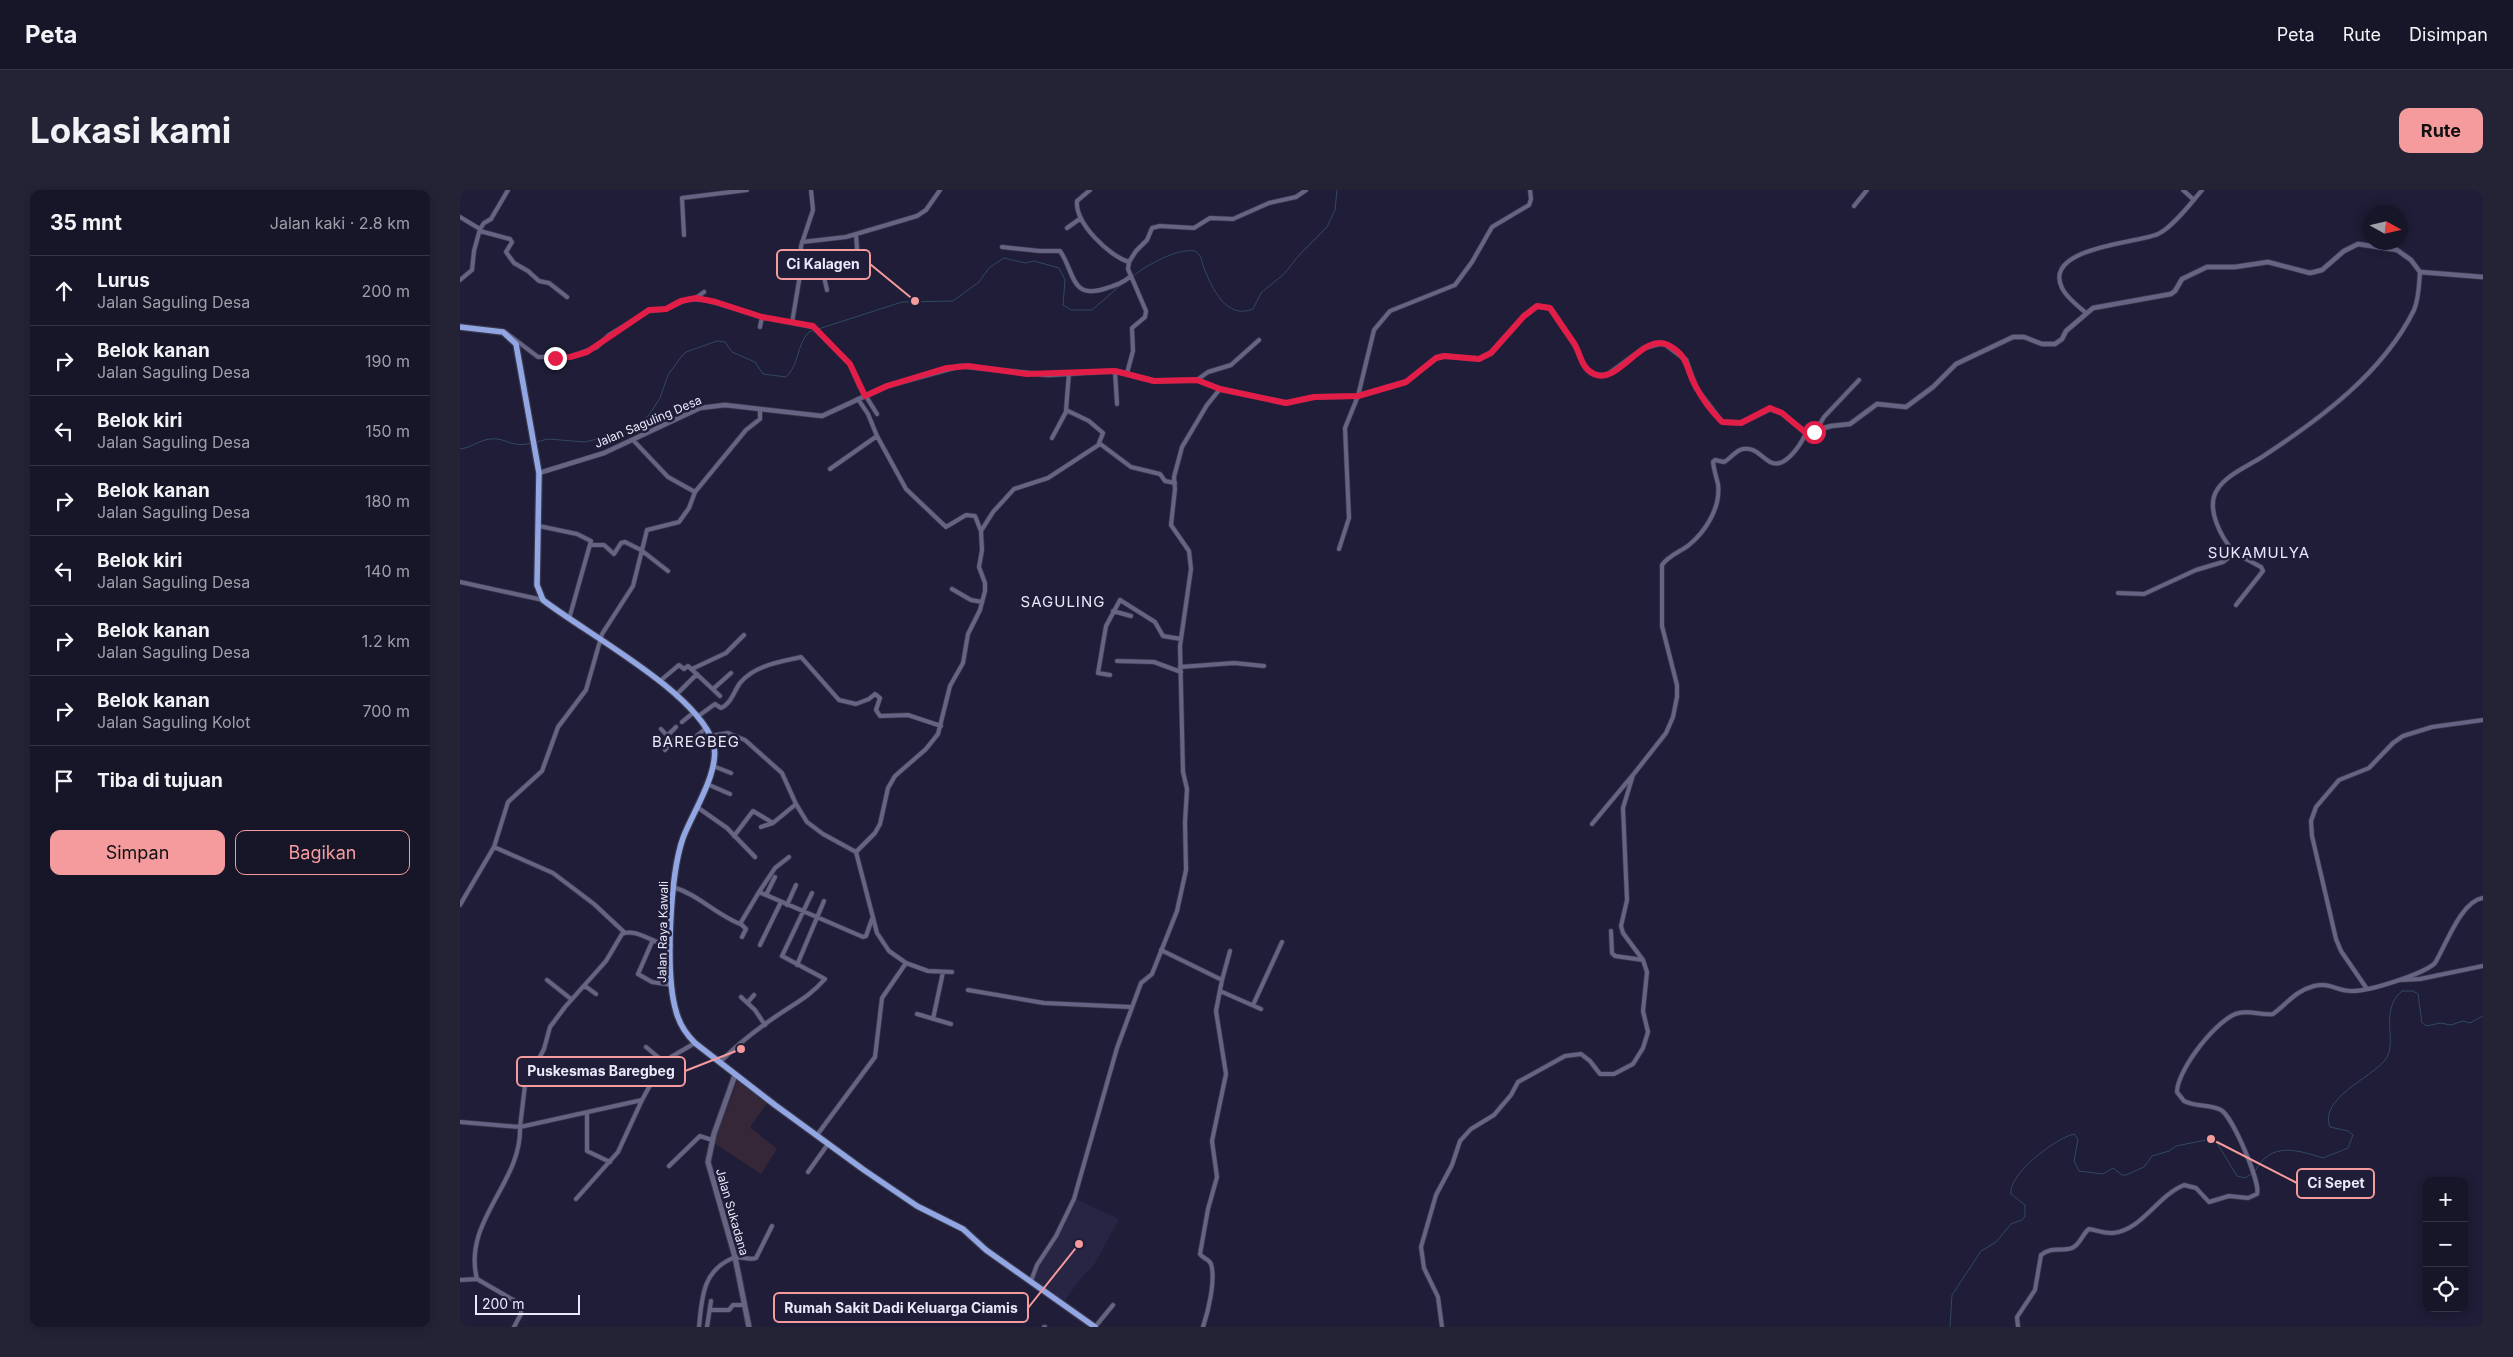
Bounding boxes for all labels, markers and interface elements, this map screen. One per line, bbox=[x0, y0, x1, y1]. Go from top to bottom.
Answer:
text: Peta bbox=[25, 20, 78, 49]
text: Peta bbox=[2277, 24, 2315, 45]
text: Rute bbox=[2343, 24, 2381, 45]
text: Disimpan bbox=[2409, 24, 2488, 45]
button: Rute bbox=[2399, 108, 2483, 153]
text: Lokasi kami bbox=[30, 109, 231, 151]
north arrow bbox=[2363, 205, 2408, 250]
text: 35 mnt bbox=[50, 210, 122, 235]
text: Jalan kaki · 2.8 km bbox=[270, 213, 410, 233]
callout: Ci Kalagen bbox=[777, 250, 870, 279]
text: Ci Kalagen bbox=[786, 255, 860, 272]
text: Lurus bbox=[97, 269, 150, 292]
icon: ahead bbox=[50, 277, 78, 305]
text: 200 m bbox=[362, 281, 410, 301]
text: Jalan Saguling Desa bbox=[97, 292, 250, 312]
text: Belok kanan bbox=[97, 339, 210, 362]
icon: right bbox=[50, 347, 78, 375]
route end bbox=[544, 347, 567, 370]
text: 190 m bbox=[365, 351, 410, 371]
text: Jalan Saguling Desa bbox=[97, 362, 250, 382]
street label: Jalan Saguling Desa bbox=[592, 392, 704, 451]
text: Belok kiri bbox=[97, 409, 182, 432]
icon: left bbox=[50, 417, 78, 445]
text: 150 m bbox=[365, 421, 410, 441]
route start bbox=[1803, 421, 1826, 444]
text: Jalan Saguling Desa bbox=[97, 432, 250, 452]
text: Belok kanan bbox=[97, 479, 210, 502]
icon: right bbox=[50, 487, 78, 515]
text: 180 m bbox=[365, 491, 410, 511]
text: Jalan Saguling Desa bbox=[97, 502, 250, 522]
district label: SUKAMULYA bbox=[2208, 543, 2310, 562]
text: Belok kiri bbox=[97, 549, 182, 572]
icon: left bbox=[50, 557, 78, 585]
text: 140 m bbox=[365, 561, 410, 581]
text: Jalan Saguling Desa bbox=[97, 572, 250, 592]
district label: SAGULING bbox=[1021, 592, 1105, 611]
text: Belok kanan bbox=[97, 619, 210, 642]
icon: right bbox=[50, 627, 78, 655]
text: 1.2 km bbox=[362, 631, 410, 651]
text: Jalan Saguling Desa bbox=[97, 642, 250, 662]
text: Belok kanan bbox=[97, 689, 210, 712]
icon: right bbox=[50, 697, 78, 725]
text: 700 m bbox=[362, 701, 410, 721]
text: Jalan Saguling Kolot bbox=[97, 712, 250, 732]
district label: BAREGBEG bbox=[652, 732, 740, 751]
icon: arrive bbox=[50, 767, 78, 795]
text: Tiba di tujuan bbox=[97, 769, 223, 792]
button: Simpan bbox=[50, 830, 225, 875]
button: Bagikan bbox=[235, 830, 410, 875]
street label: Jalan Raya Kawali bbox=[654, 881, 671, 983]
callout: Puskesmas Baregbeg bbox=[517, 1057, 685, 1086]
text: Puskesmas Baregbeg bbox=[527, 1062, 675, 1079]
street label: Jalan Sukadana bbox=[713, 1167, 752, 1257]
callout: Ci Sepet bbox=[2297, 1169, 2374, 1198]
text: Ci Sepet bbox=[2307, 1174, 2365, 1191]
map controls bbox=[2423, 1177, 2468, 1312]
button: + bbox=[2423, 1177, 2468, 1222]
button: − bbox=[2423, 1222, 2468, 1267]
button: locate bbox=[2423, 1267, 2468, 1312]
scale bar bbox=[475, 1292, 580, 1315]
callout: Rumah Sakit Dadi Keluarga Ciamis bbox=[774, 1293, 1028, 1322]
text: 200 m bbox=[482, 1295, 524, 1312]
text: Rumah Sakit Dadi Keluarga Ciamis bbox=[784, 1299, 1018, 1316]

